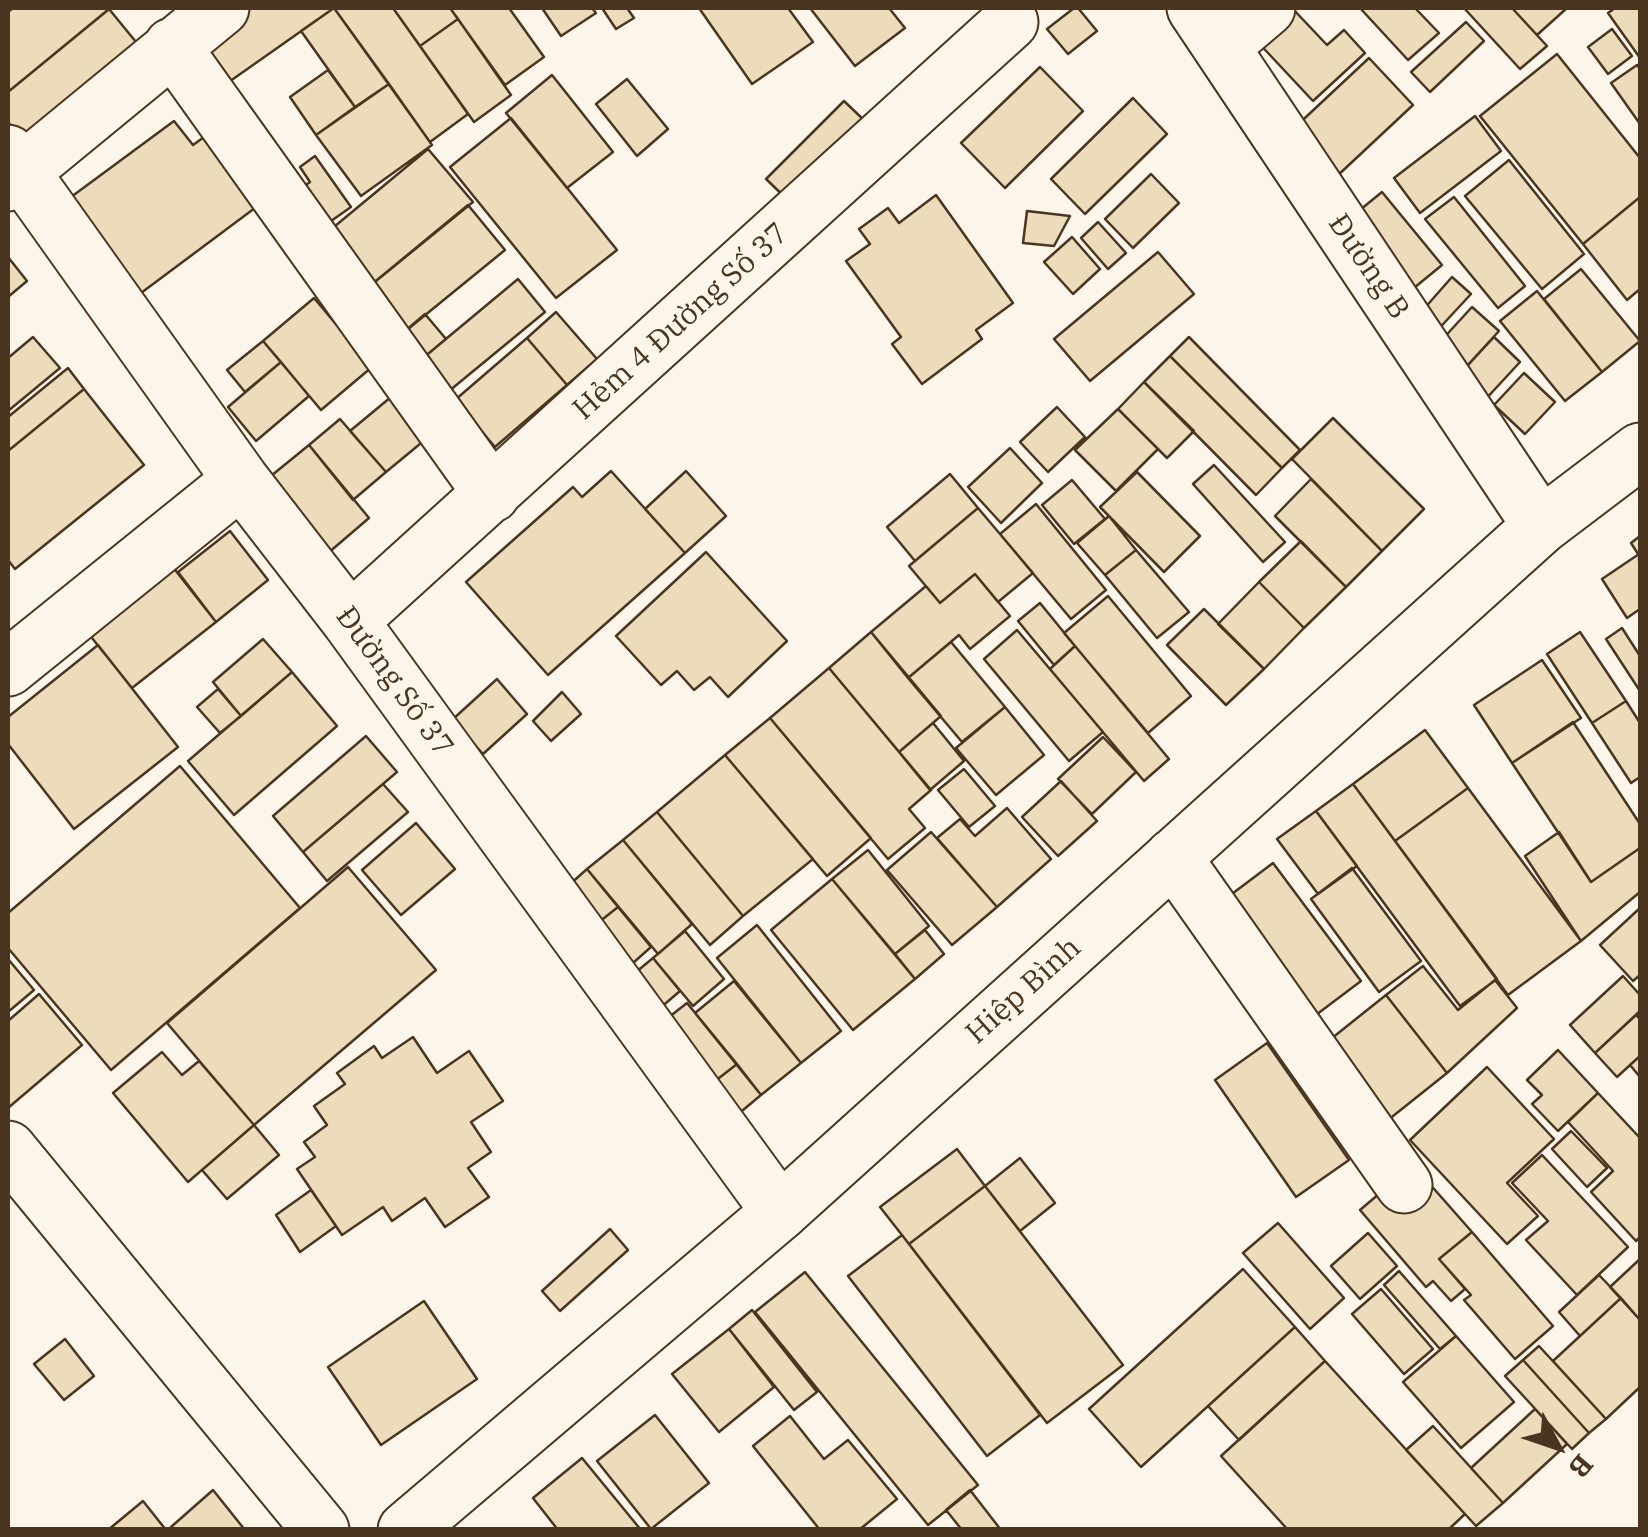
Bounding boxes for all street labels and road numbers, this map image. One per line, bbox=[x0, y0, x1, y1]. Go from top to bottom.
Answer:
street label: Đường B bbox=[1320, 208, 1416, 326]
street label: Hẻm 4 Đường Số 37 bbox=[566, 216, 796, 428]
street label: Đường Số 37 bbox=[328, 600, 460, 764]
street label: Hiệp Bình bbox=[959, 930, 1089, 1052]

